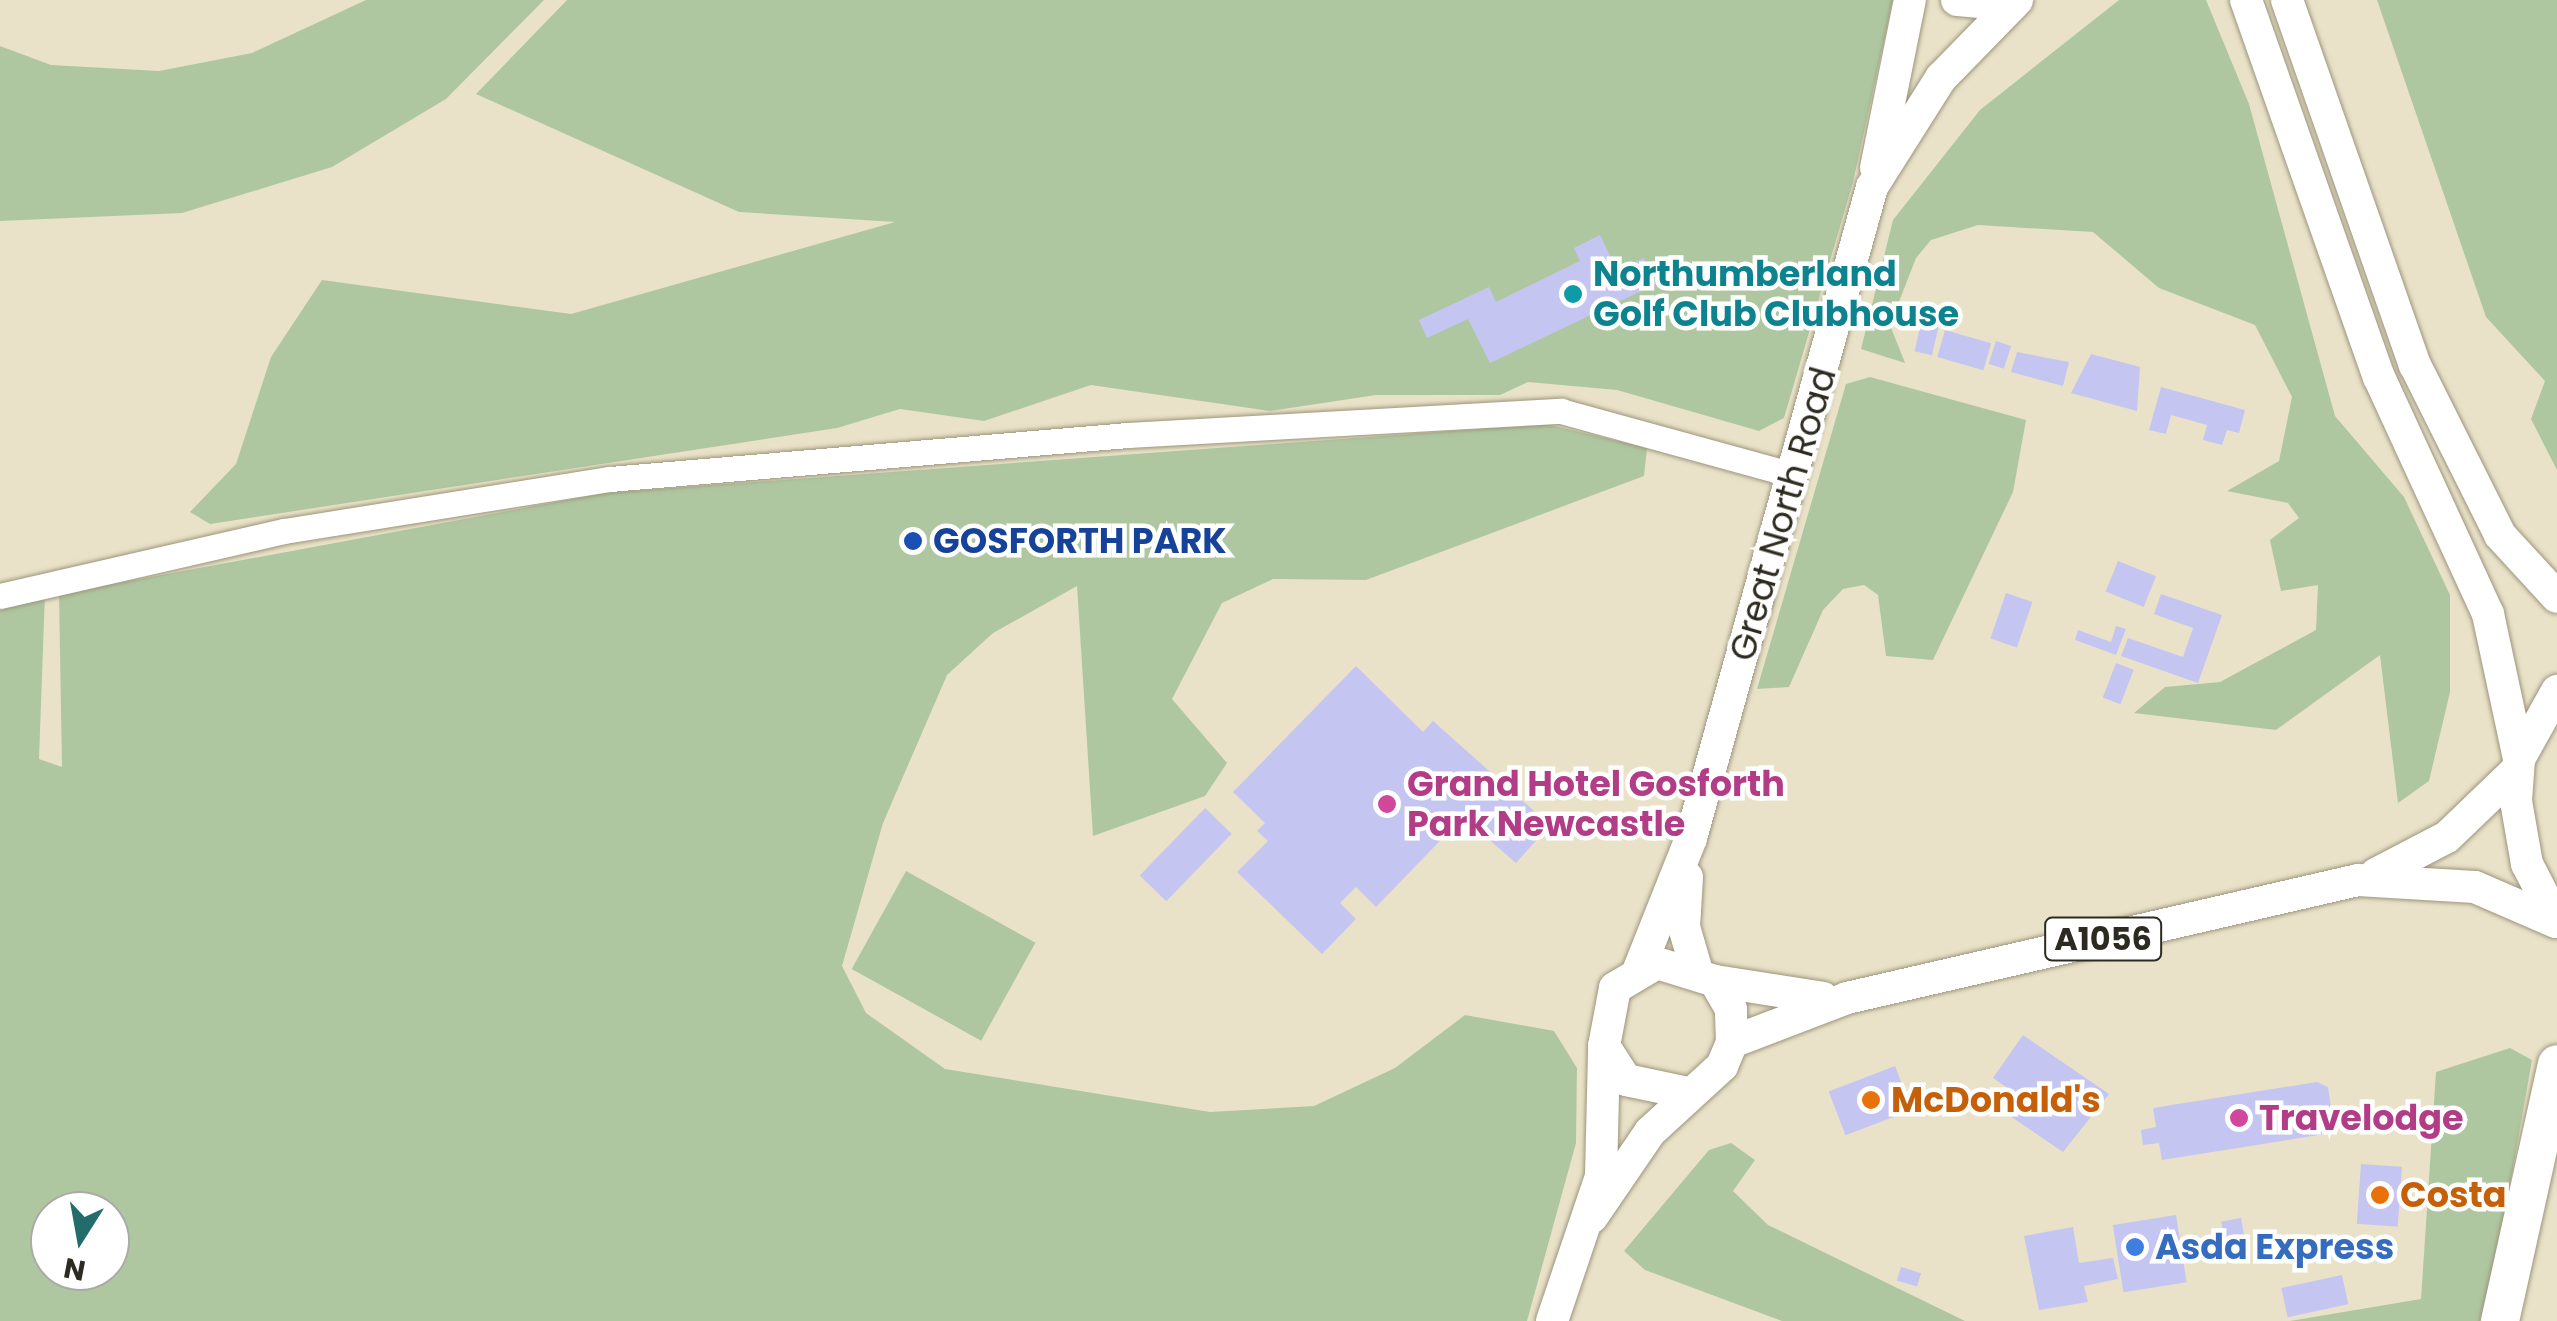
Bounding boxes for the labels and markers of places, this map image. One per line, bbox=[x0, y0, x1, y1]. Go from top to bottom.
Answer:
place label: Northumberland Golf Club Clubhouse bbox=[1593, 253, 1959, 335]
marker: Northumberland Golf Club Clubhouse bbox=[1562, 283, 1584, 305]
place label: GOSFORTH PARK bbox=[933, 520, 1227, 562]
marker: GOSFORTH PARK bbox=[902, 530, 924, 552]
place label: Grand Hotel Gosforth Park Newcastle bbox=[1407, 763, 1785, 845]
marker: Grand Hotel Gosforth Park Newcastle bbox=[1376, 793, 1398, 815]
place label: McDonald's bbox=[1891, 1079, 2101, 1121]
marker: McDonald's bbox=[1860, 1089, 1882, 1111]
place label: Travelodge bbox=[2259, 1097, 2464, 1139]
marker: Travelodge bbox=[2228, 1107, 2250, 1129]
place label: Costa bbox=[2400, 1174, 2506, 1216]
marker: Costa bbox=[2369, 1184, 2391, 1206]
place label: Asda Express bbox=[2155, 1226, 2394, 1268]
marker: Asda Express bbox=[2124, 1236, 2146, 1258]

